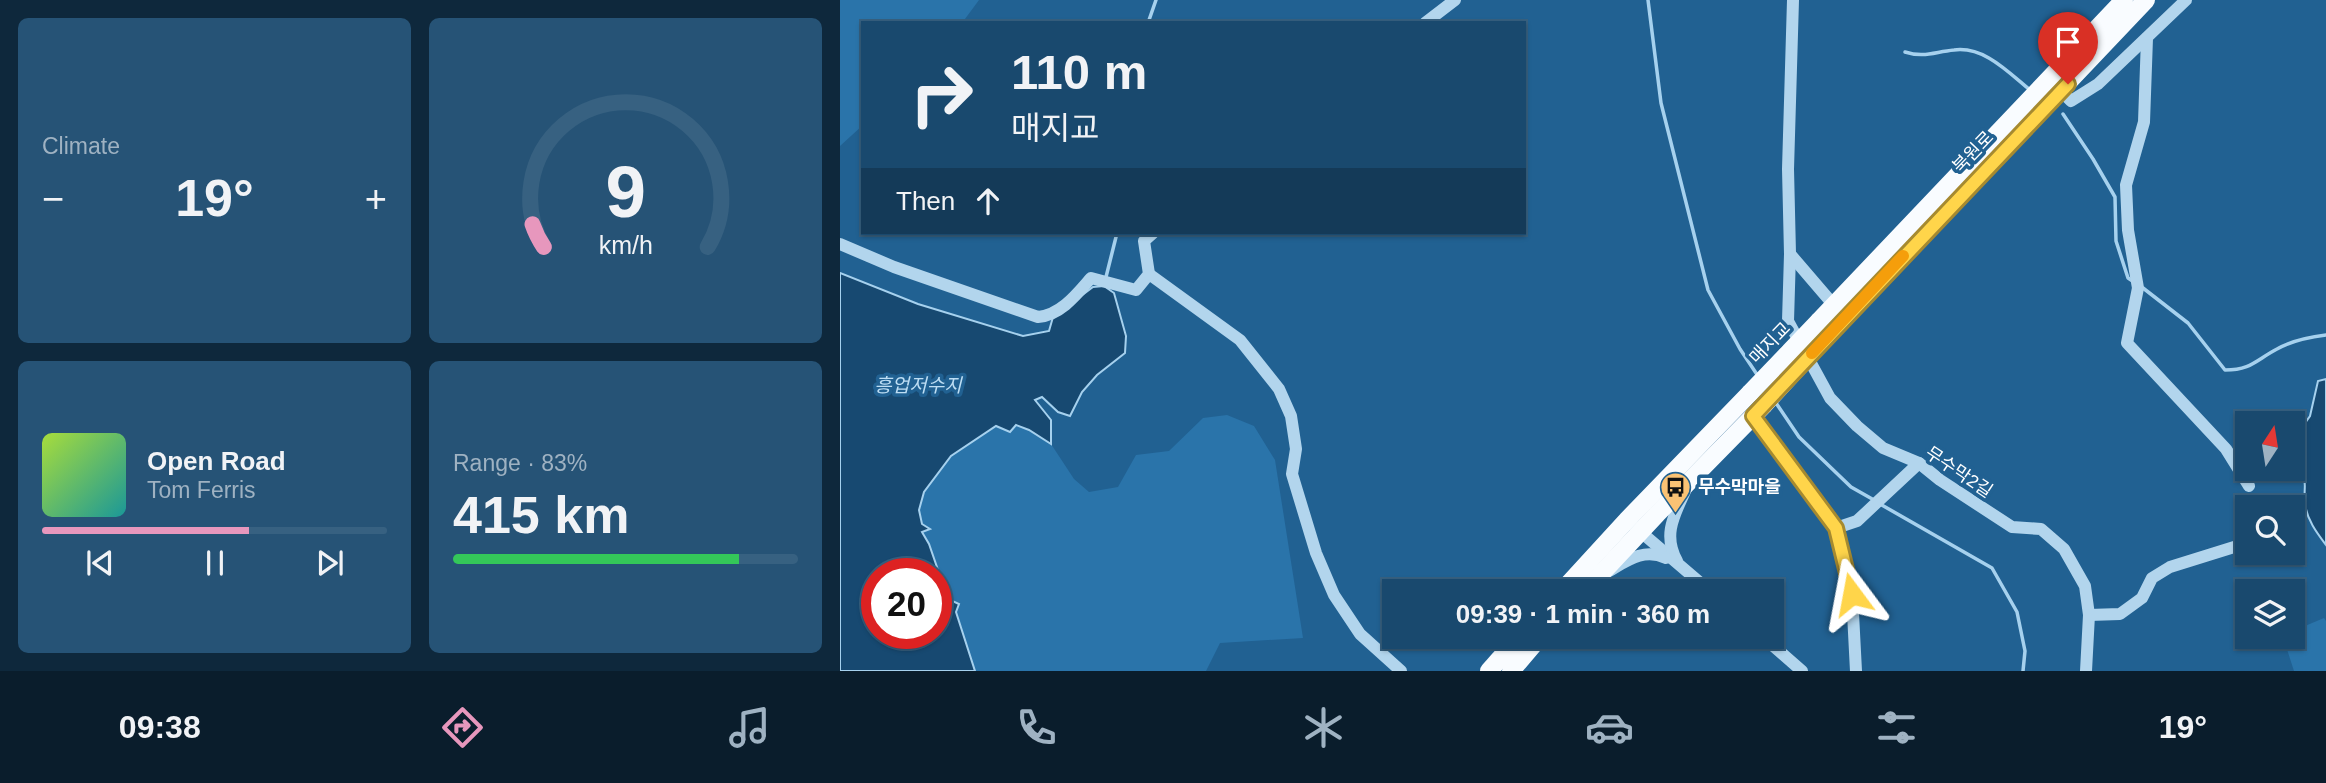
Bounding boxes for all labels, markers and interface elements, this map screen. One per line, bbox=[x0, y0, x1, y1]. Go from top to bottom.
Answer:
pin bbox=[2038, 12.0, 2098, 84]
icon: arrive bbox=[2049, 23, 2087, 61]
text: 110 m bbox=[1011, 45, 1147, 99]
icon: right bbox=[896, 49, 987, 140]
text: 매지교 bbox=[1011, 110, 1099, 146]
street label: 북원로 bbox=[1949, 127, 1997, 177]
text: Climate bbox=[42, 133, 120, 159]
text: 9 bbox=[605, 151, 646, 232]
text: 19° bbox=[175, 169, 254, 227]
text: − bbox=[42, 178, 64, 220]
text: + bbox=[365, 178, 387, 220]
icon: ahead bbox=[969, 182, 1007, 220]
text: Then bbox=[896, 186, 955, 216]
text: km/h bbox=[598, 230, 653, 258]
street label: 매지교 bbox=[1746, 318, 1794, 368]
water label: 흥업저수지 bbox=[874, 375, 963, 396]
north arrow bbox=[2235, 411, 2305, 481]
map controls bbox=[2235, 411, 2305, 649]
street label: 무수막2길 bbox=[1922, 442, 1996, 502]
text: Open Road bbox=[147, 446, 286, 476]
text: Range · 83% bbox=[453, 450, 587, 476]
bus stop icon: 무수막마을 bbox=[1658, 470, 1692, 514]
text: Tom Ferris bbox=[147, 477, 256, 503]
place label: 무수막마을 bbox=[1698, 477, 1781, 497]
text: 415 km bbox=[453, 486, 629, 544]
button: search bbox=[2235, 495, 2305, 565]
icon: previous bbox=[81, 544, 119, 582]
icon: pause bbox=[196, 544, 234, 582]
icon: next bbox=[311, 544, 349, 582]
position arrow bbox=[1815, 557, 1889, 631]
speed limit sign: 20 bbox=[861, 558, 952, 649]
button: layers bbox=[2235, 579, 2305, 649]
text: 09:39 · 1 min · 360 m bbox=[1456, 599, 1710, 629]
icon: directions bbox=[438, 703, 487, 752]
icon: music bbox=[725, 703, 774, 752]
icon: phone bbox=[1012, 703, 1061, 752]
icon: climate bbox=[1299, 703, 1348, 752]
icon: car bbox=[1585, 703, 1634, 752]
icon: filters bbox=[1872, 703, 1921, 752]
text: 09:38 bbox=[119, 709, 201, 745]
text: 19° bbox=[2159, 709, 2207, 745]

